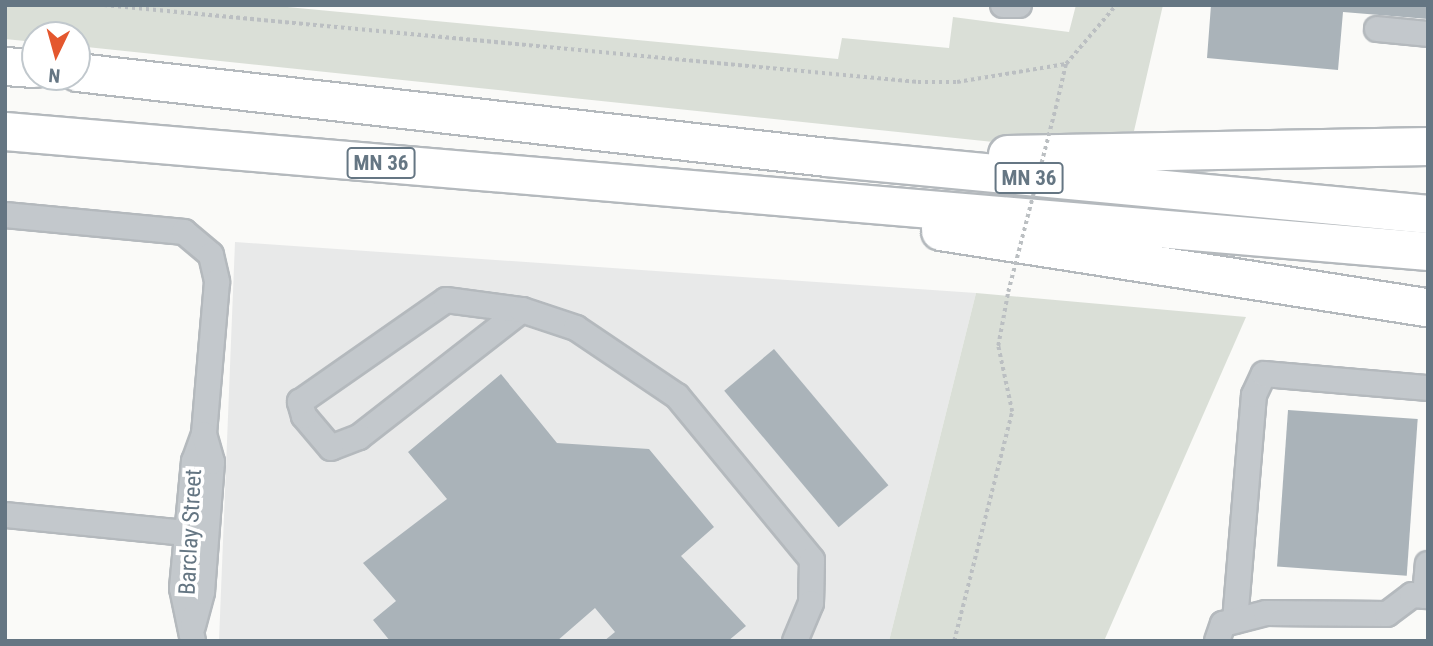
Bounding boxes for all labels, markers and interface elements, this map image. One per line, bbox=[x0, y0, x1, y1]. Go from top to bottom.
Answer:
north arrow bbox=[21, 21, 91, 91]
text: N bbox=[48, 63, 61, 87]
road number: MN 36 bbox=[346, 146, 416, 180]
road number: MN 36 bbox=[994, 160, 1064, 196]
street label: Barclay Street bbox=[174, 468, 208, 596]

